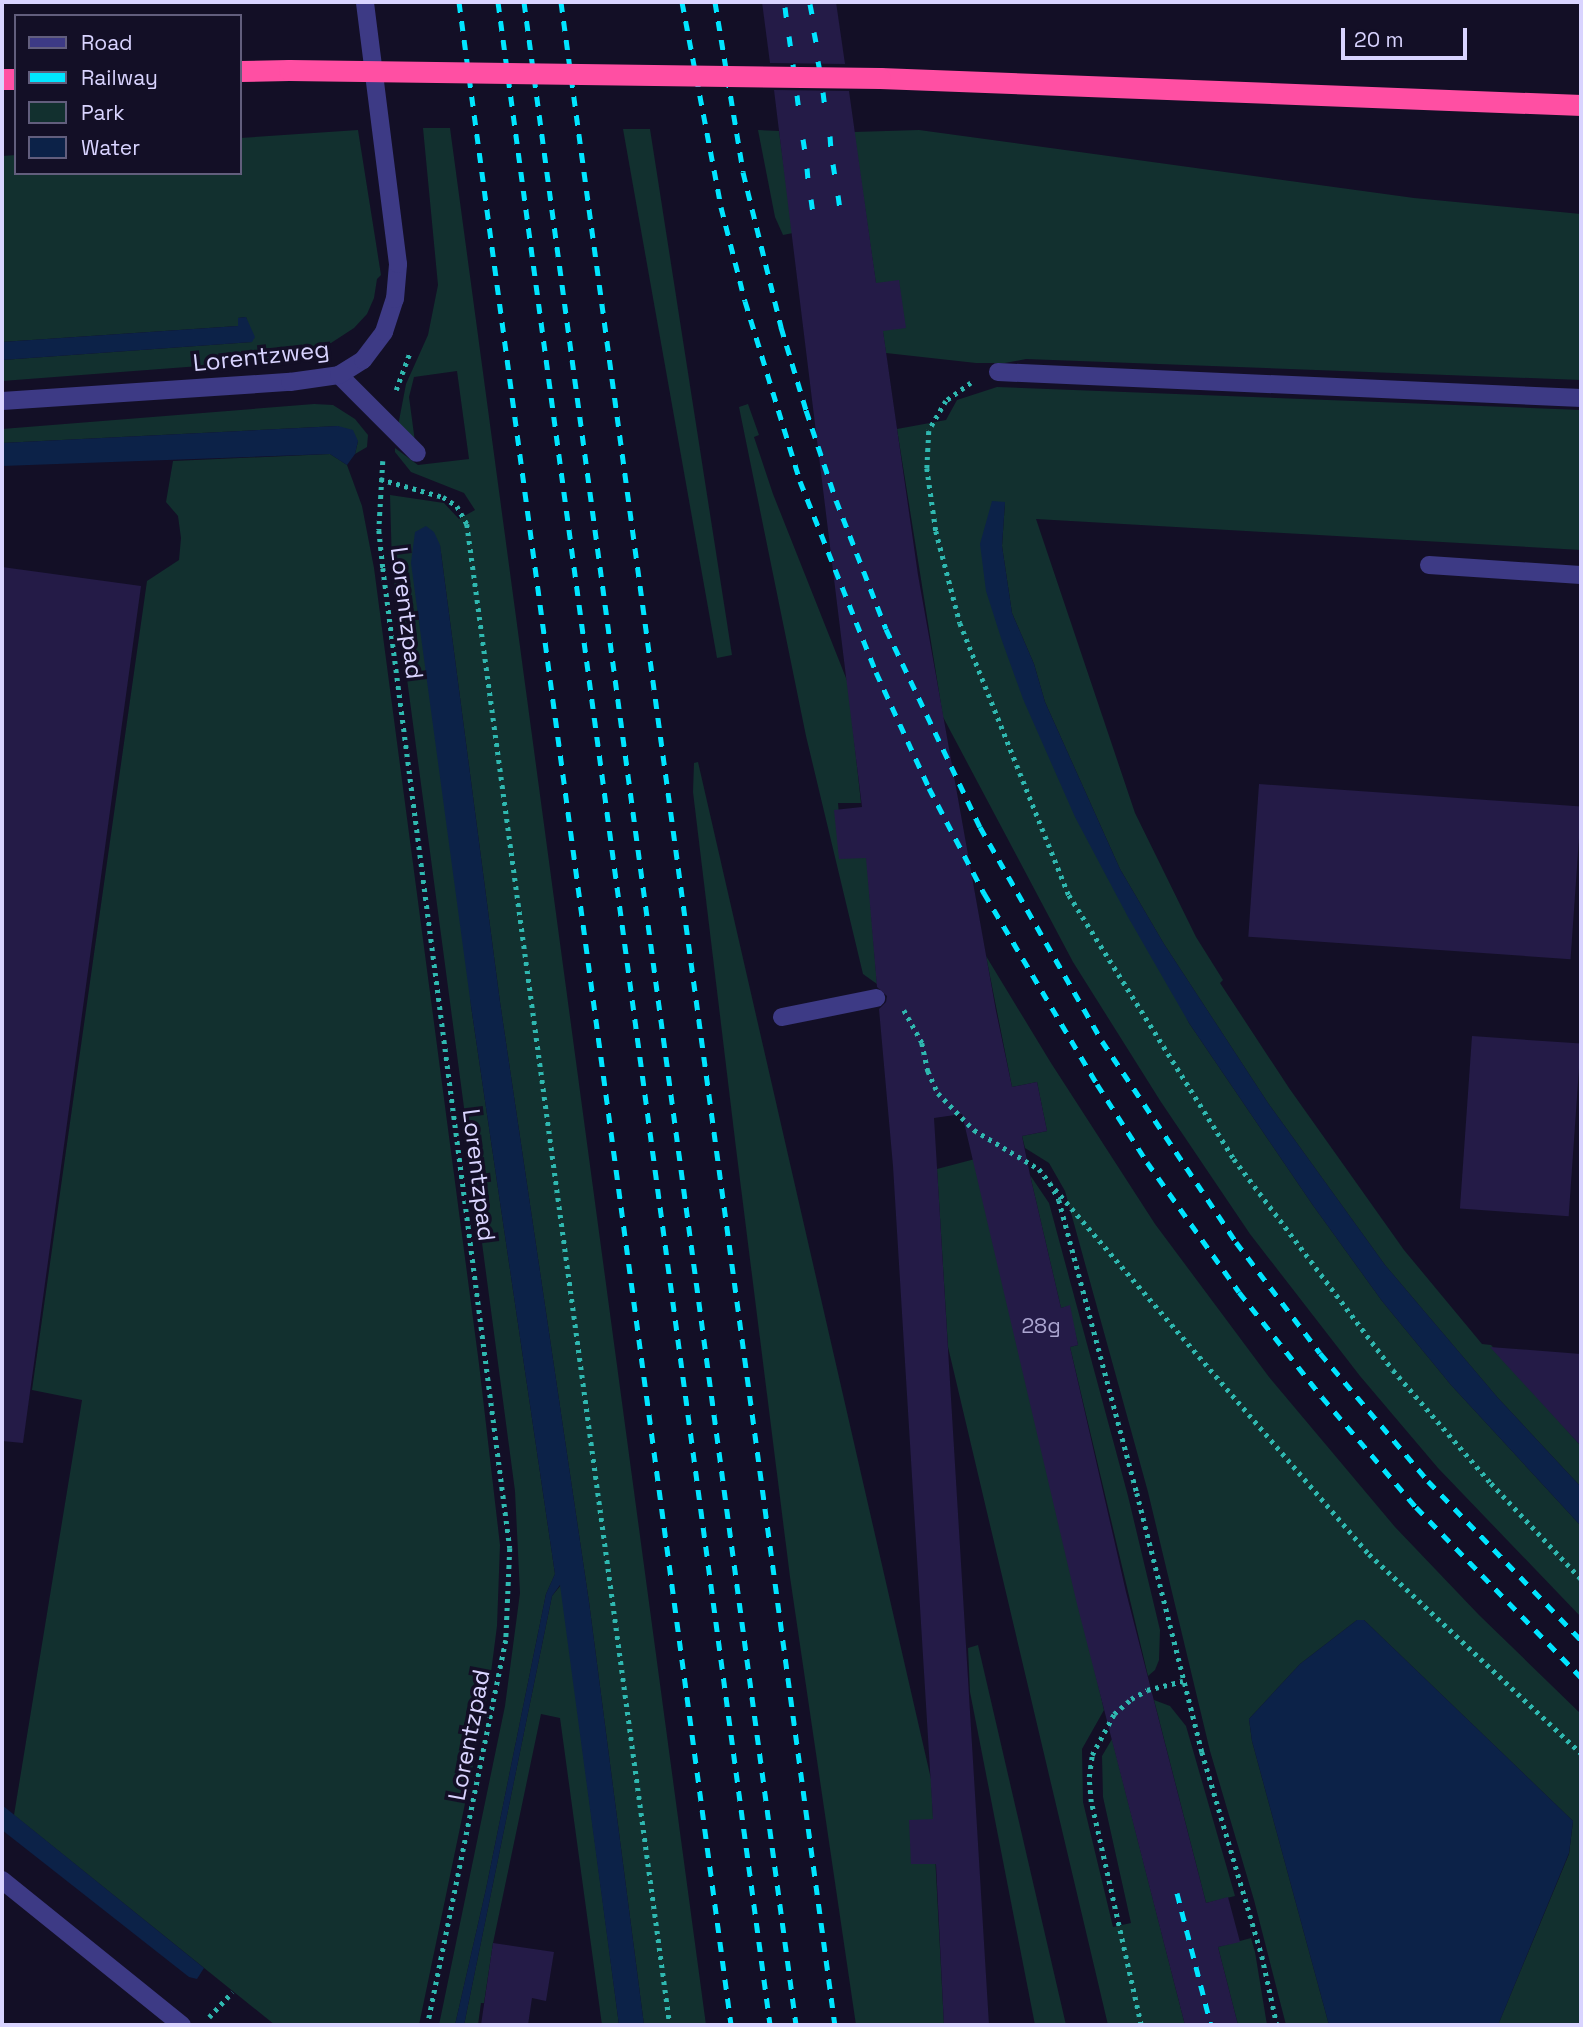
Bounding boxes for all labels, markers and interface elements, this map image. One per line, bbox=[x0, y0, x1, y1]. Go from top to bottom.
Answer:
legend bbox=[14, 14, 242, 175]
scale bar bbox=[1345, 14, 1471, 58]
text: 20 m bbox=[1354, 26, 1404, 53]
text: Road bbox=[81, 29, 133, 56]
text: Railway bbox=[81, 64, 158, 91]
text: Park bbox=[81, 99, 125, 126]
text: Water bbox=[81, 134, 140, 161]
street label: Lorentzweg bbox=[191, 335, 331, 377]
street label: Lorentzpad bbox=[385, 545, 429, 681]
street label: Lorentzpad bbox=[457, 1107, 501, 1243]
house number: 28g bbox=[1021, 1313, 1061, 1339]
street label: Lorentzpad bbox=[442, 1667, 496, 1803]

